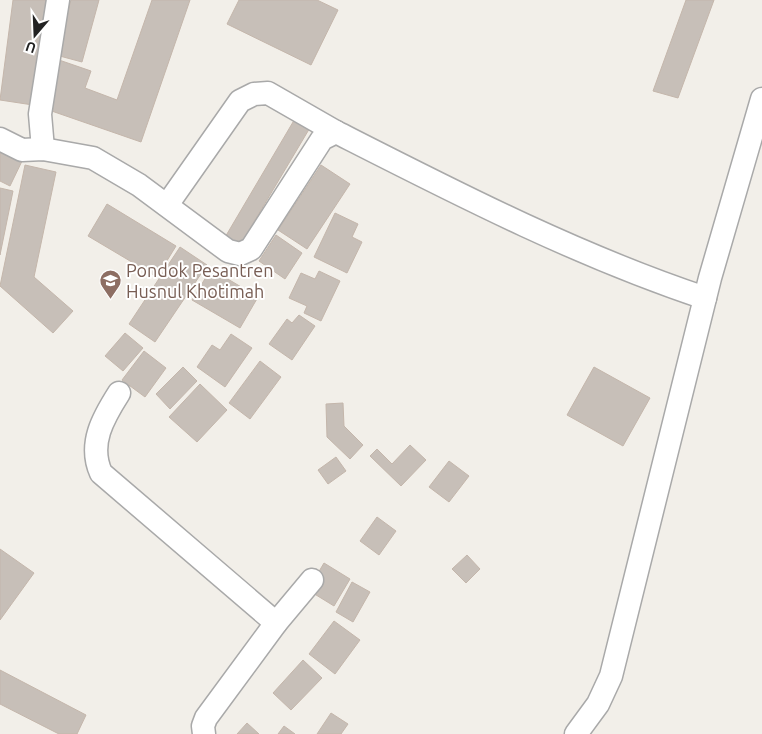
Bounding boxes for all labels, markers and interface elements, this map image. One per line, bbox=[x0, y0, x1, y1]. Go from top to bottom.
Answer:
north arrow bbox=[10, 10, 60, 60]
text: U bbox=[24, 38, 38, 56]
place label: Pondok Pesantren Husnul Khotimah bbox=[126, 260, 273, 301]
school or university icon: Pondok Pesantren Husnul Khotimah bbox=[98, 268, 122, 299]

